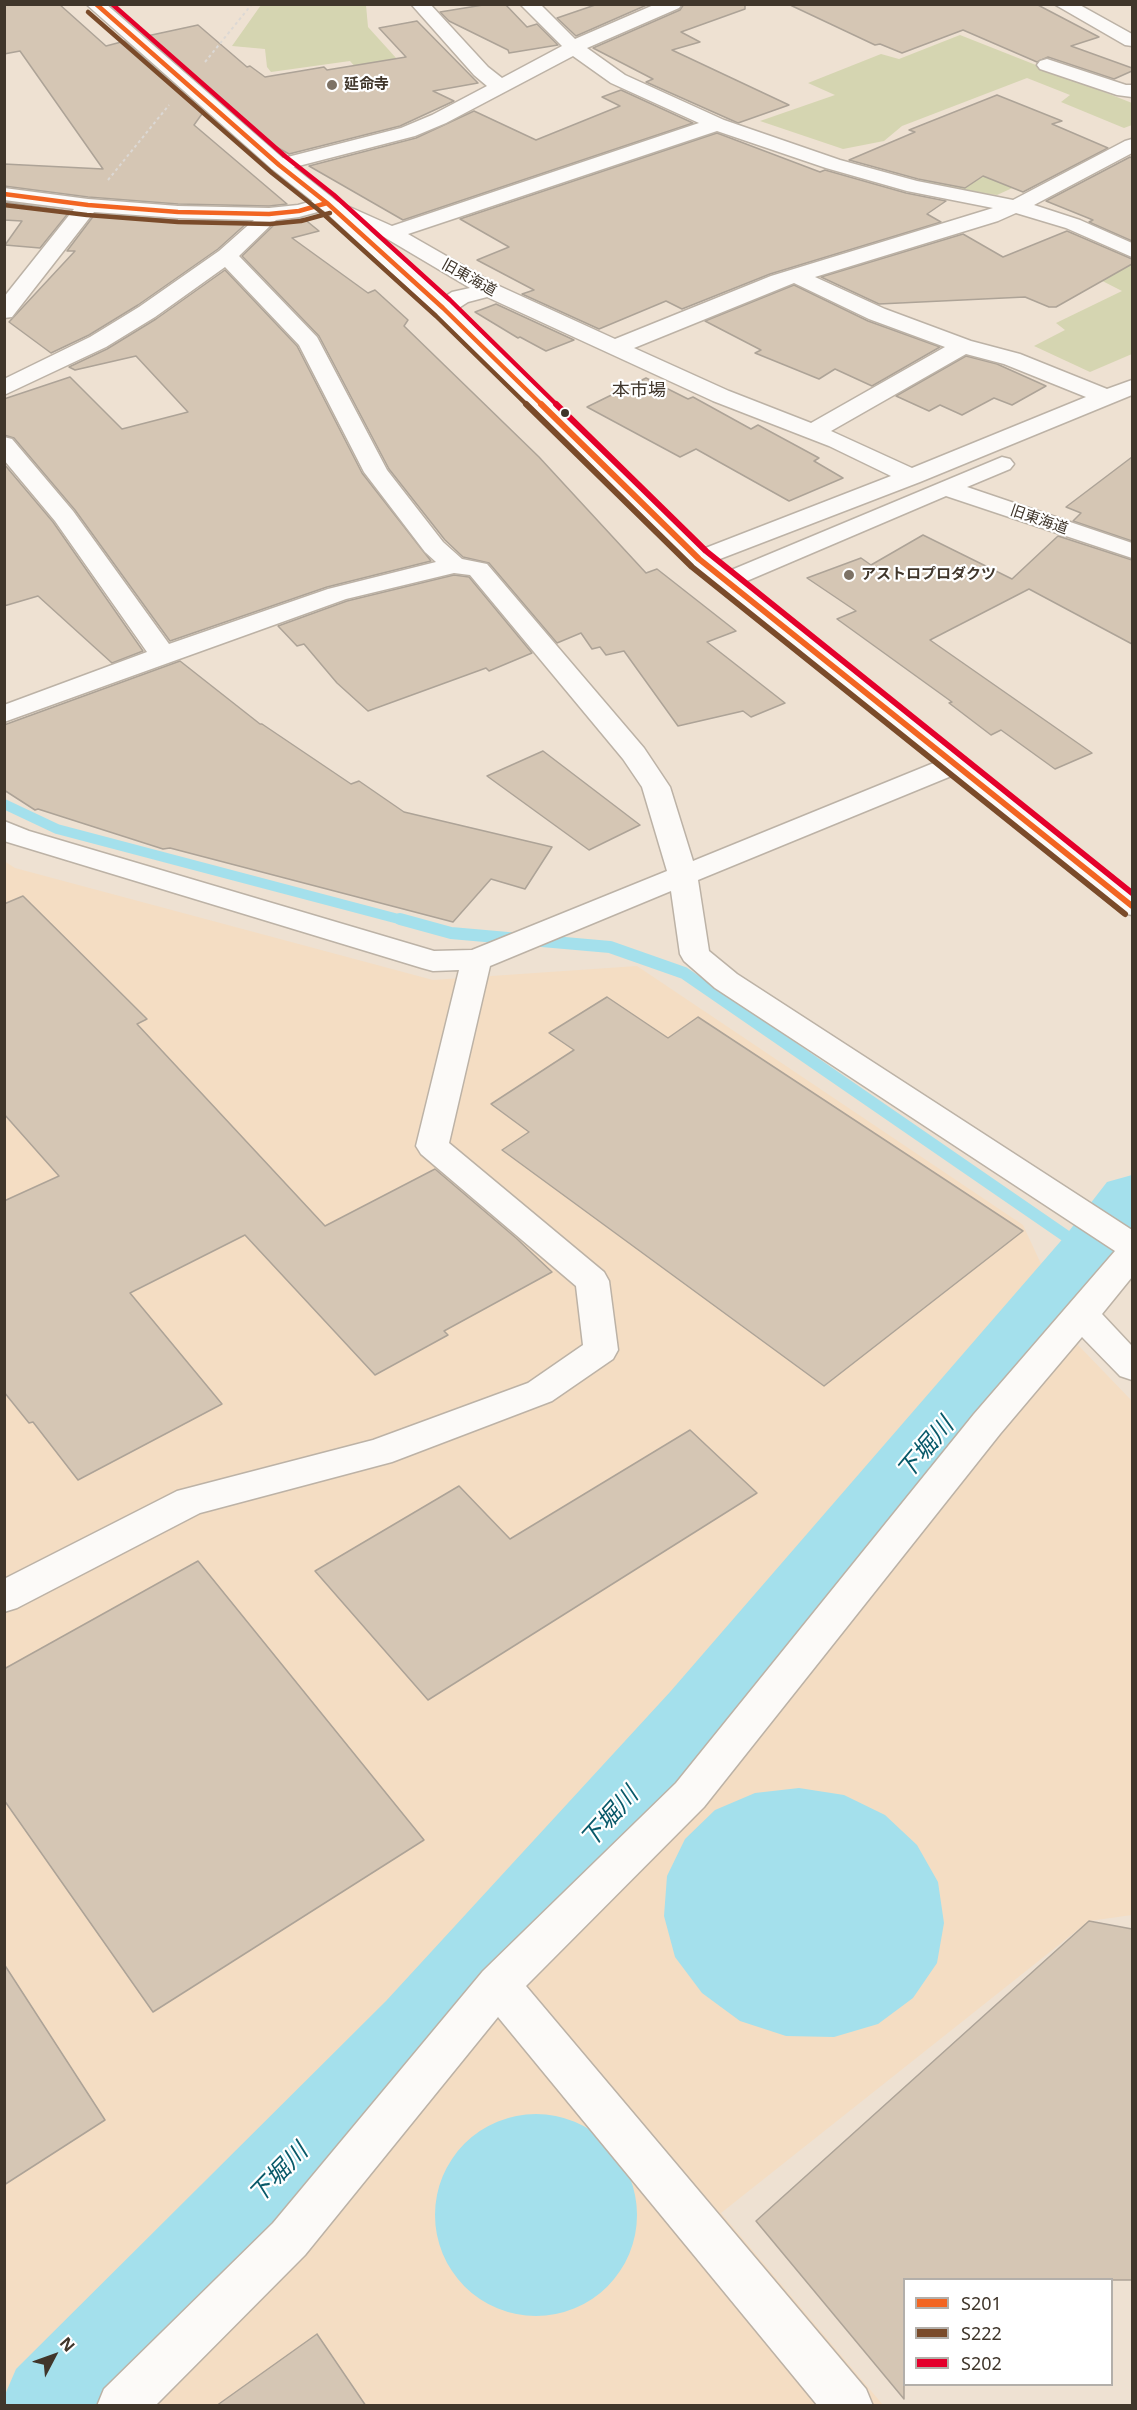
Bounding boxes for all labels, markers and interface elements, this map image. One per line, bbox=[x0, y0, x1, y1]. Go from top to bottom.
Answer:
place label: 延命寺 bbox=[344, 76, 389, 94]
marker: 延命寺 bbox=[325, 78, 339, 92]
street label: 旧東海道 bbox=[438, 256, 500, 300]
district label: 本市場 bbox=[612, 380, 666, 402]
unlabelled marker bbox=[559, 407, 571, 419]
street label: 旧東海道 bbox=[1008, 502, 1070, 538]
place label: アストロプロダクツ bbox=[861, 566, 996, 584]
marker: アストロプロダクツ bbox=[842, 568, 856, 582]
water label: 下堀川 bbox=[892, 1412, 960, 1486]
water label: 下堀川 bbox=[575, 1782, 645, 1854]
water label: 下堀川 bbox=[244, 2138, 314, 2210]
legend bbox=[903, 2278, 1113, 2386]
text: S201 bbox=[961, 2291, 1002, 2315]
text: S222 bbox=[961, 2321, 1002, 2345]
north arrow bbox=[24, 2326, 84, 2386]
text: N bbox=[55, 2332, 80, 2356]
text: S202 bbox=[961, 2351, 1002, 2375]

